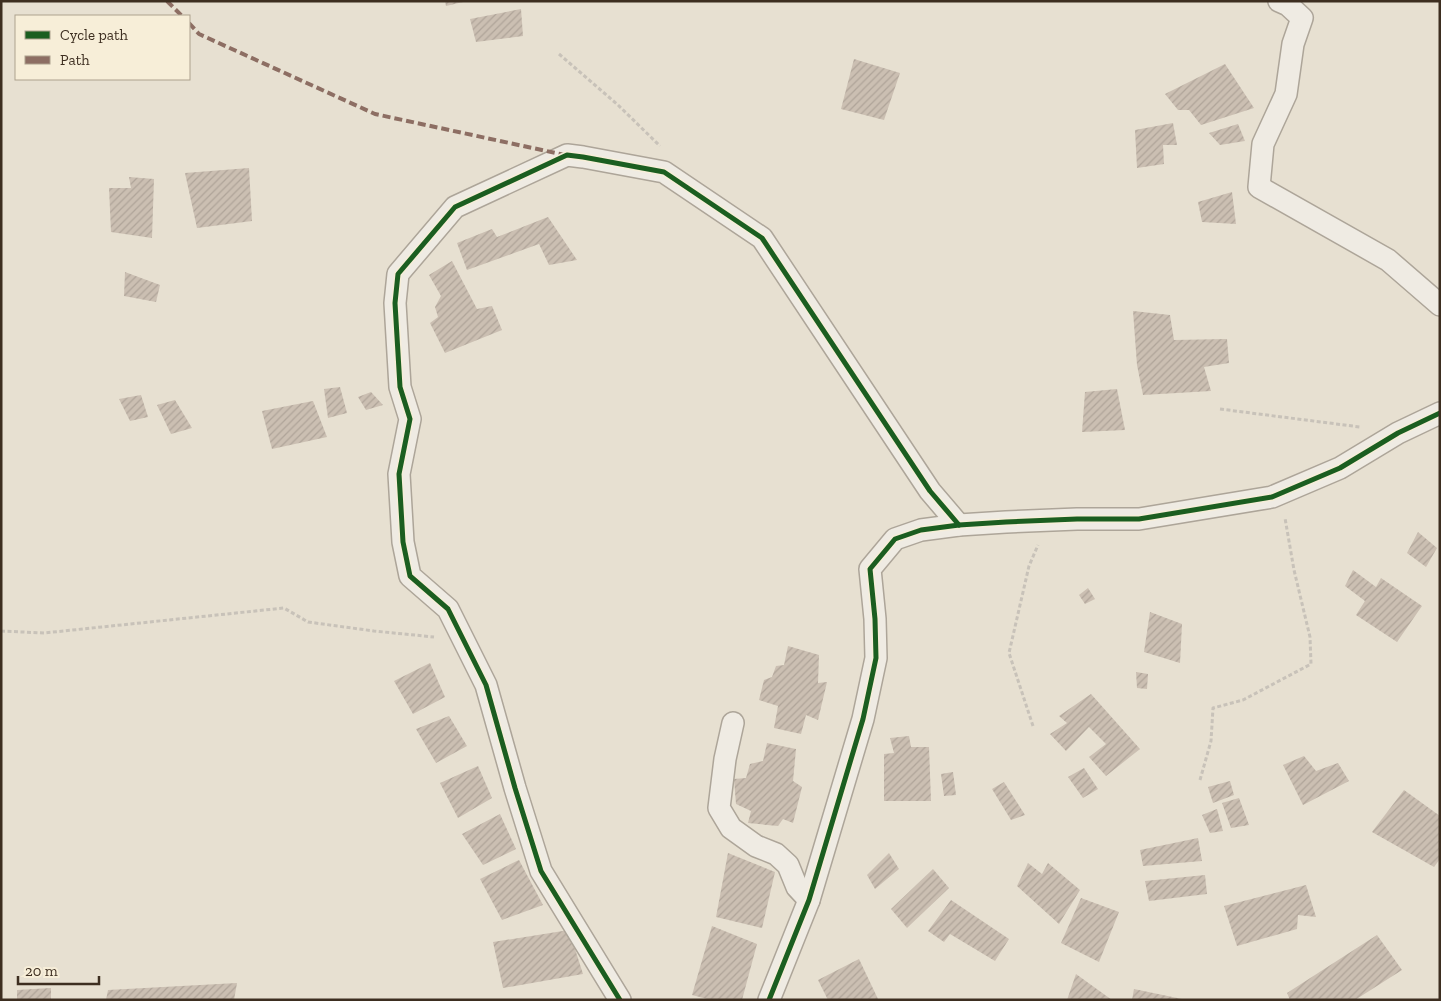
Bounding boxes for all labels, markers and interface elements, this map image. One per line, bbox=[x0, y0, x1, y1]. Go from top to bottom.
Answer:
legend bbox=[15, 15, 190, 80]
text: Cycle path bbox=[60, 26, 129, 44]
text: Path bbox=[60, 51, 90, 69]
scale bar bbox=[18, 954, 99, 986]
text: 20 m bbox=[25, 962, 58, 980]

